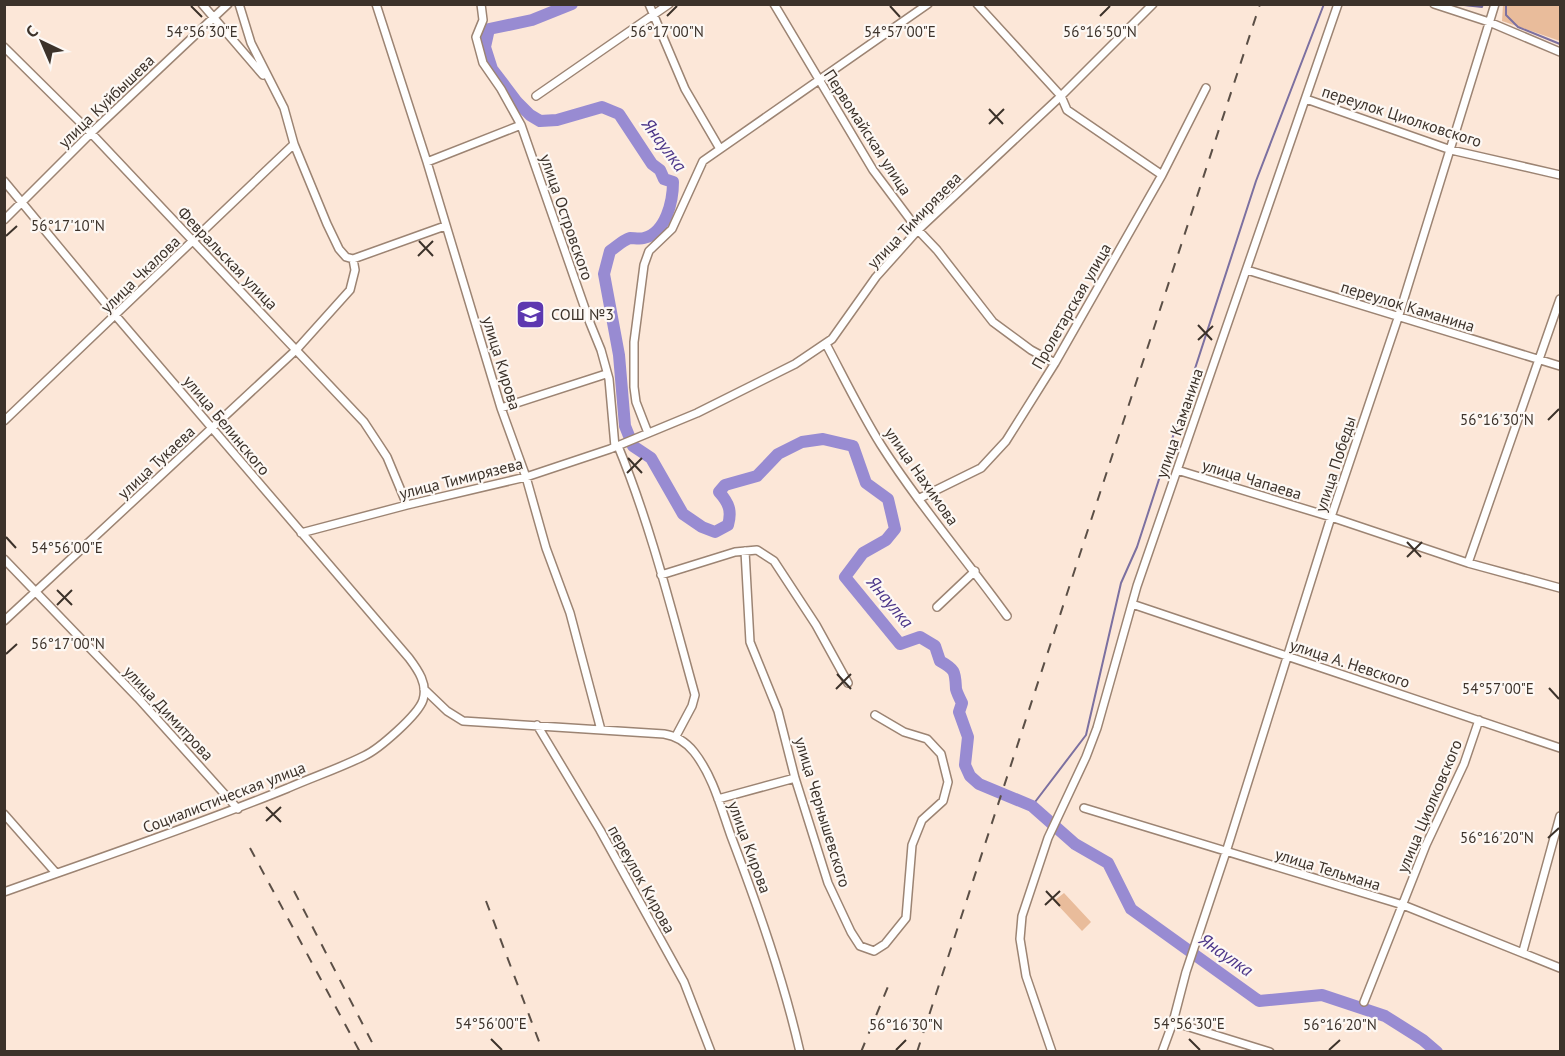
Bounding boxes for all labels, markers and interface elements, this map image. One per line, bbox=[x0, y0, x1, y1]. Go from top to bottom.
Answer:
north arrow bbox=[12, 12, 72, 72]
text: С bbox=[21, 21, 42, 42]
text: 54°56'30"E bbox=[166, 22, 238, 41]
text: 56°17'00"N bbox=[630, 22, 704, 41]
text: 54°57'00"E bbox=[864, 22, 936, 41]
text: 56°16'50"N bbox=[1063, 22, 1137, 41]
street label: улица Куйбышева bbox=[54, 50, 158, 152]
street label: Первомайская улица bbox=[820, 65, 916, 199]
street label: переулок Циолковского bbox=[1320, 81, 1484, 151]
water label: Янаулка bbox=[636, 113, 692, 176]
street label: улица Островского bbox=[536, 151, 598, 283]
street label: улица Тимирязева bbox=[863, 167, 965, 273]
street label: Февральская улица bbox=[174, 202, 282, 314]
text: 56°17'10"N bbox=[31, 216, 105, 235]
street label: улица Чкалова bbox=[96, 231, 184, 317]
street label: Пролетарская улица bbox=[1027, 239, 1115, 373]
street label: переулок Каманина bbox=[1339, 276, 1477, 336]
school or university icon: СОШ №3 bbox=[514, 298, 546, 330]
place label: СОШ №3 bbox=[551, 304, 614, 324]
street label: улица Кирова bbox=[478, 314, 526, 412]
street label: улица Каманина bbox=[1151, 365, 1207, 481]
street label: улица Белинского bbox=[179, 371, 275, 479]
text: 56°16'30"N bbox=[1460, 410, 1534, 429]
street label: улица Победы bbox=[1310, 414, 1360, 514]
street label: улица Тукаева bbox=[113, 421, 199, 503]
street label: улица Нахимова bbox=[881, 423, 963, 529]
street label: улица Тимирязева bbox=[397, 453, 525, 503]
street label: улица Чапаева bbox=[1200, 454, 1304, 504]
text: 54°56'00"E bbox=[31, 538, 103, 557]
water label: Янаулка bbox=[861, 570, 919, 633]
text: 56°17'00"N bbox=[31, 634, 105, 653]
street label: улица А. Невского bbox=[1287, 634, 1413, 692]
street label: улица Димитрова bbox=[120, 661, 218, 765]
text: 54°57'00"E bbox=[1462, 679, 1534, 698]
street label: улица Чернышевского bbox=[791, 734, 855, 890]
street label: улица Циолковского bbox=[1392, 736, 1466, 876]
street label: Социалистическая улица bbox=[140, 757, 308, 837]
street label: улица Кирова bbox=[724, 798, 776, 896]
street label: переулок Кирова bbox=[604, 821, 680, 937]
text: 56°16'20"N bbox=[1460, 828, 1534, 847]
street label: улица Тельмана bbox=[1273, 843, 1383, 895]
water label: Янаулка bbox=[1194, 927, 1258, 982]
text: 54°56'00"E bbox=[455, 1014, 527, 1033]
text: 54°56'30"E bbox=[1153, 1014, 1225, 1033]
text: 56°16'30"N bbox=[869, 1015, 943, 1034]
text: 56°16'20"N bbox=[1303, 1015, 1377, 1034]

